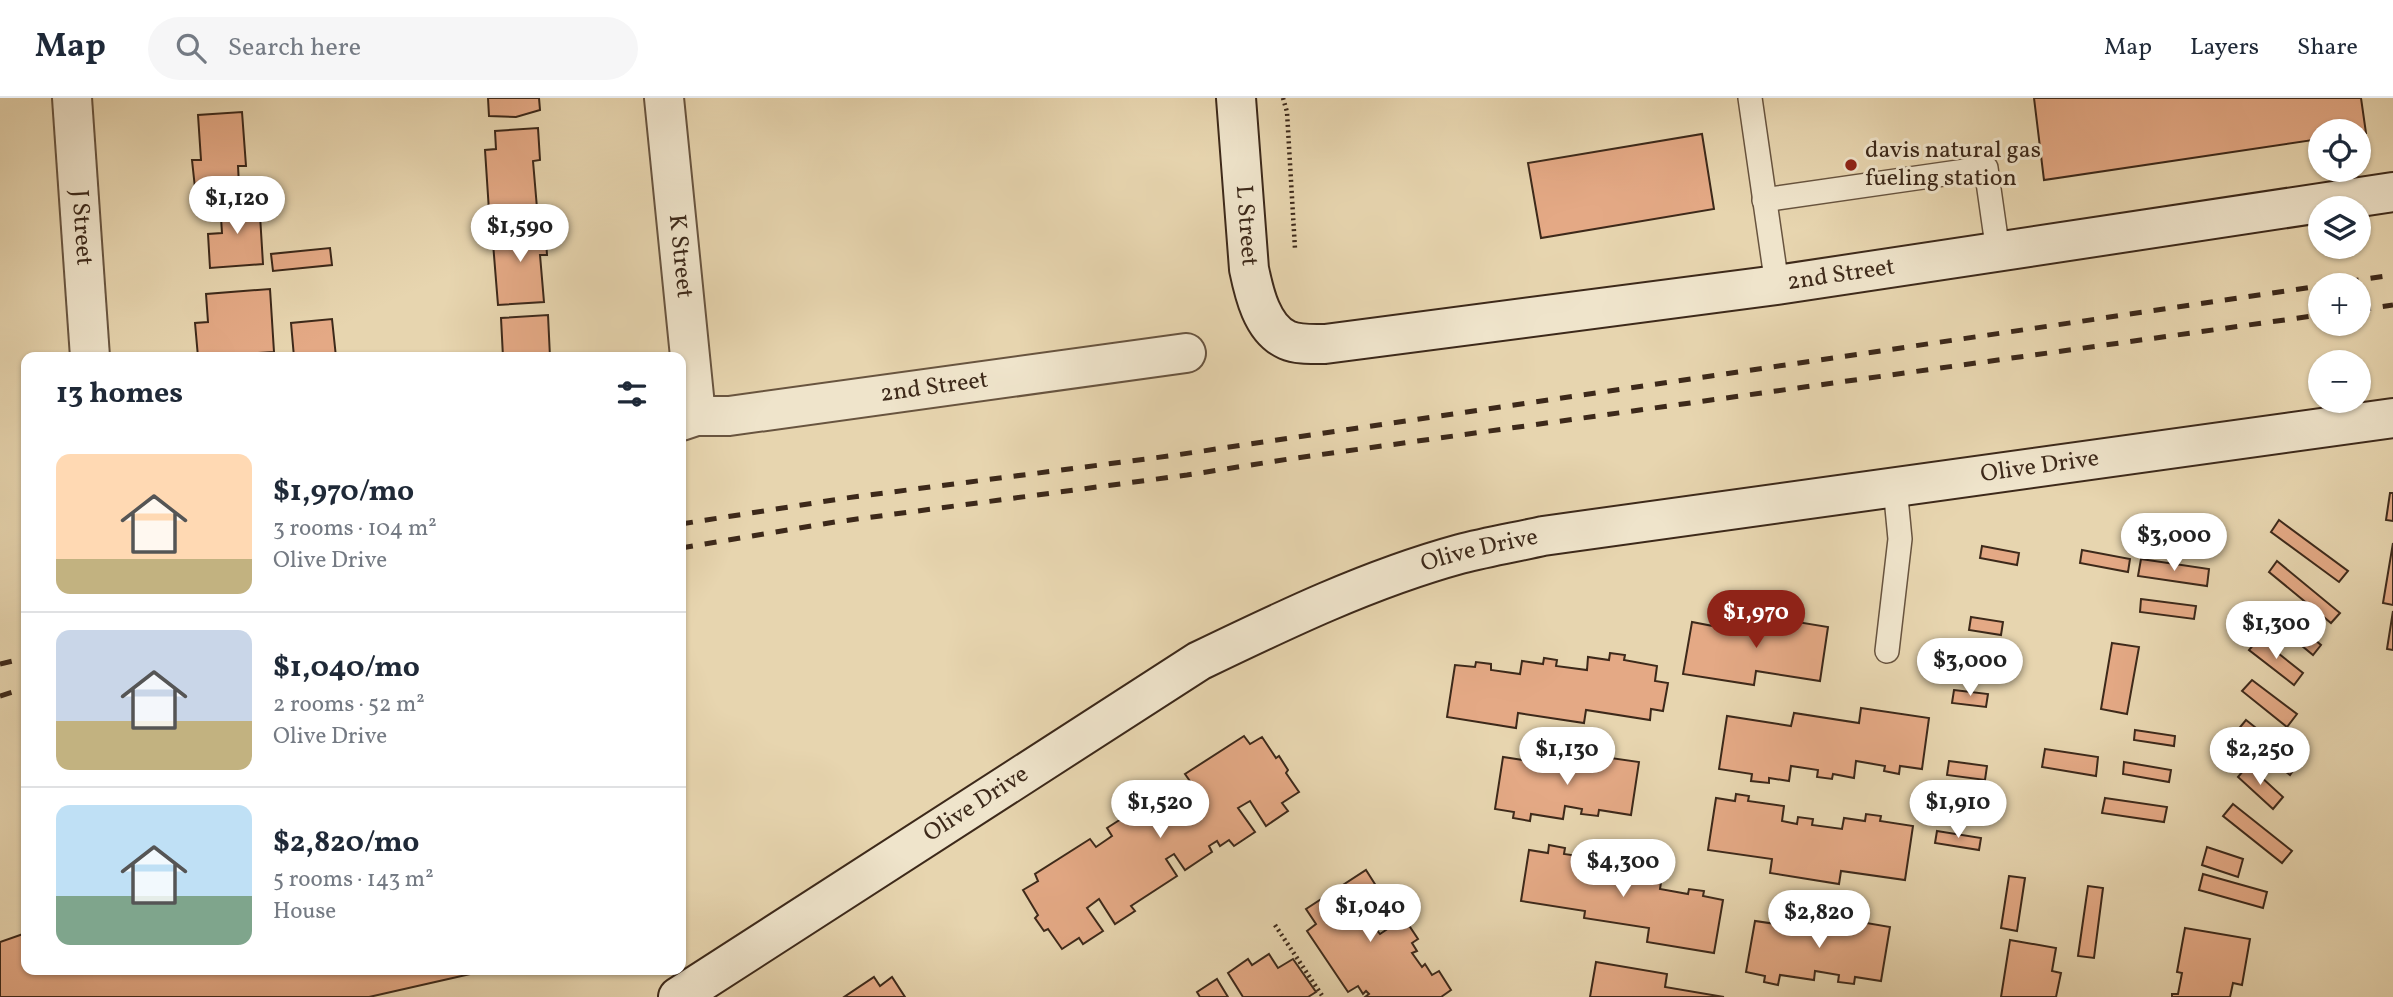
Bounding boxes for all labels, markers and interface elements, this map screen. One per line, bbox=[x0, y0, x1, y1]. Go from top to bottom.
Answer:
search box bbox=[148, 17, 638, 80]
text: Map bbox=[35, 25, 106, 71]
icon: search bbox=[172, 29, 210, 67]
text: Search here bbox=[228, 30, 361, 66]
text: Map bbox=[2104, 31, 2152, 65]
text: Layers bbox=[2190, 31, 2259, 65]
text: Share bbox=[2297, 31, 2358, 65]
map controls bbox=[2308, 119, 2371, 413]
button: locate bbox=[2308, 119, 2371, 182]
place label: davis natural gas fueling station bbox=[1865, 134, 2041, 196]
marker: davis natural gas fueling station bbox=[1843, 157, 1859, 173]
pin: $1,120 bbox=[180, 176, 294, 236]
text: $1,120 bbox=[205, 183, 269, 215]
street label: L Street bbox=[1226, 184, 1266, 267]
street label: J Street bbox=[61, 189, 101, 267]
button: layers bbox=[2308, 196, 2371, 259]
pin: $1,590 bbox=[463, 204, 577, 264]
text: $1,590 bbox=[487, 211, 553, 243]
street label: K Street bbox=[659, 213, 701, 300]
street label: 2nd Street bbox=[1785, 250, 1897, 300]
button: + bbox=[2308, 273, 2371, 336]
button: − bbox=[2308, 350, 2371, 413]
street label: 2nd Street bbox=[878, 363, 990, 412]
text: 13 homes bbox=[56, 373, 183, 415]
icon: filters bbox=[613, 375, 651, 413]
street label: Olive Drive bbox=[1978, 442, 2101, 492]
text: $1,970/mo bbox=[273, 471, 414, 513]
icon: home bbox=[112, 482, 196, 566]
text: 3 rooms · 104 m² bbox=[273, 513, 437, 545]
pin: $3,000 bbox=[2117, 514, 2231, 573]
text: $3,000 bbox=[2137, 520, 2211, 552]
street label: Olive Drive bbox=[1416, 521, 1541, 582]
text: Olive Drive bbox=[273, 545, 387, 577]
pin: $1,970 bbox=[1699, 590, 1813, 650]
text: $1,970 bbox=[1723, 597, 1789, 629]
pin: $1,300 bbox=[2219, 602, 2333, 661]
text: $1,300 bbox=[2242, 608, 2310, 640]
pin: $3,000 bbox=[1913, 638, 2027, 698]
text: $3,000 bbox=[1933, 645, 2007, 677]
text: $1,040/mo bbox=[273, 647, 420, 689]
icon: home bbox=[112, 658, 196, 742]
text: 2 rooms · 52 m² bbox=[273, 689, 425, 721]
text: Olive Drive bbox=[273, 721, 387, 753]
pin: $1,130 bbox=[1510, 728, 1624, 787]
pin: $2,250 bbox=[2203, 728, 2317, 787]
text: $1,130 bbox=[1535, 734, 1599, 766]
text: $2,250 bbox=[2226, 734, 2294, 766]
street label: Olive Drive bbox=[917, 758, 1036, 851]
pin: $1,520 bbox=[1103, 780, 1217, 840]
pin: $1,910 bbox=[1901, 780, 2015, 840]
text: $1,520 bbox=[1127, 787, 1193, 819]
text: $1,910 bbox=[1926, 787, 1990, 819]
text: $2,820/mo bbox=[273, 822, 419, 864]
icon: home bbox=[112, 833, 196, 917]
pin: $4,300 bbox=[1566, 840, 1680, 899]
text: $4,300 bbox=[1587, 846, 1659, 878]
text: 5 rooms · 143 m² bbox=[273, 864, 434, 896]
pin: $1,040 bbox=[1313, 884, 1427, 944]
pin: $2,820 bbox=[1762, 890, 1876, 950]
text: $1,040 bbox=[1335, 891, 1405, 923]
text: House bbox=[273, 896, 336, 928]
text: $2,820 bbox=[1784, 897, 1854, 929]

